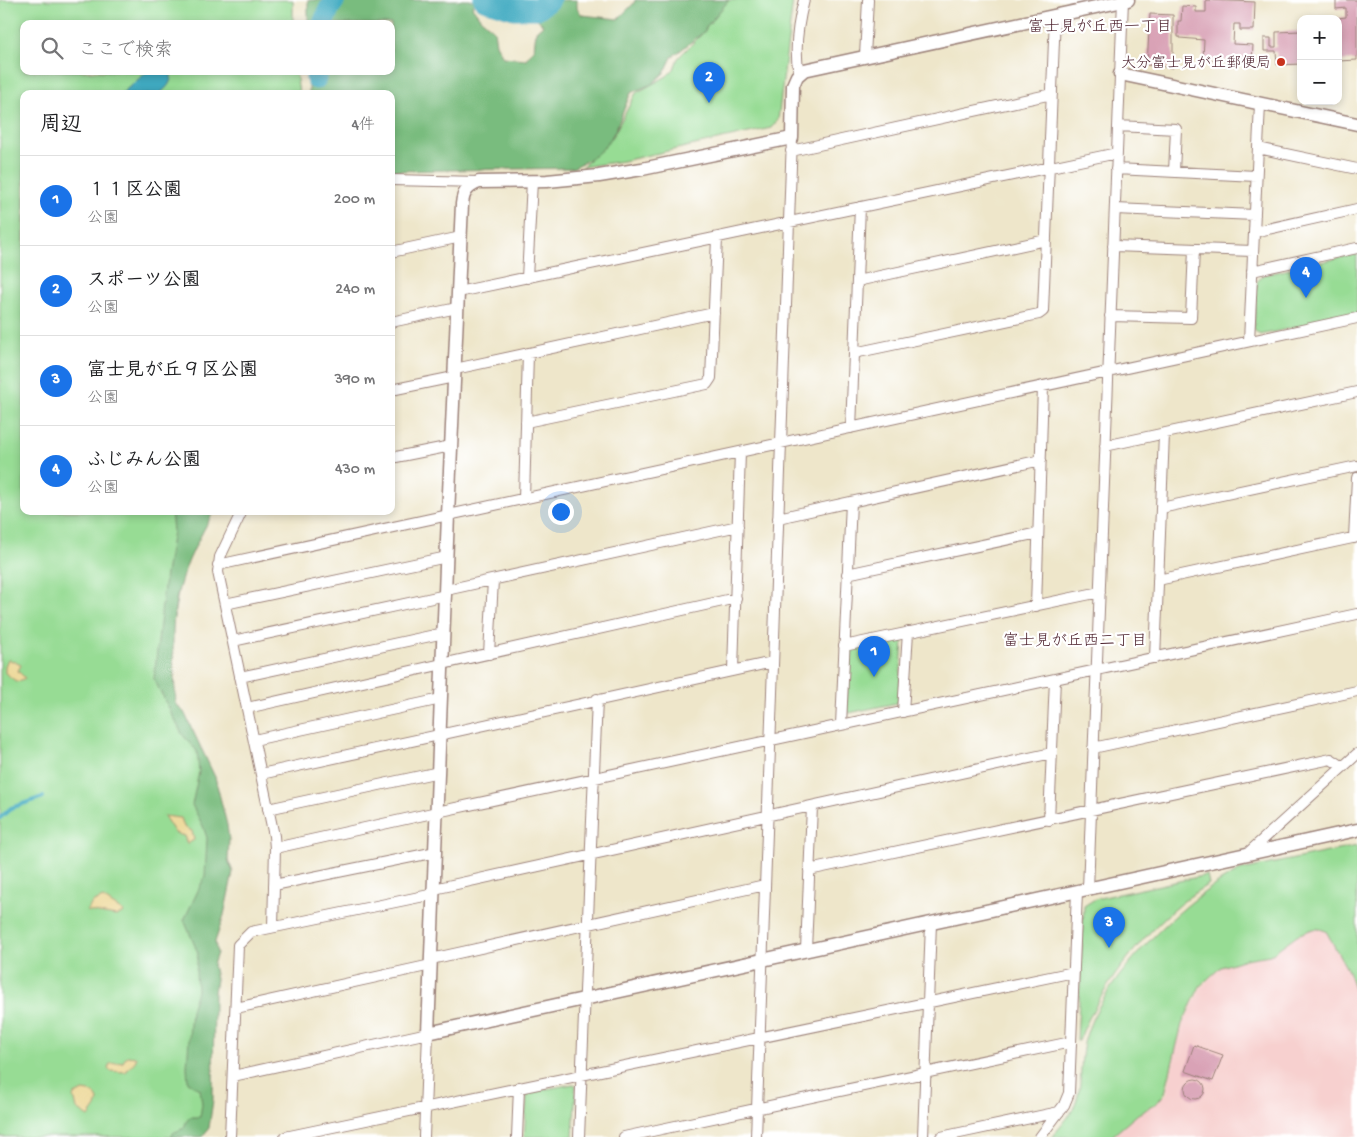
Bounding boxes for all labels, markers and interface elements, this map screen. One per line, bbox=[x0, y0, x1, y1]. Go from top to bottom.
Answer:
map controls bbox=[1297, 15, 1342, 105]
button: + bbox=[1297, 15, 1342, 60]
district label: 富士見が丘西一丁目 bbox=[1028, 18, 1172, 38]
search box bbox=[20, 20, 395, 75]
icon: search bbox=[38, 34, 66, 62]
text: ここで検索 bbox=[78, 40, 173, 63]
place label: 大分富士見が丘郵便局 bbox=[1121, 54, 1271, 73]
marker: 大分富士見が丘郵便局 bbox=[1275, 56, 1287, 68]
button: − bbox=[1297, 60, 1342, 105]
pin: 2 bbox=[693, 62, 725, 103]
text: 周辺 bbox=[40, 114, 82, 139]
text: 4件 bbox=[351, 117, 375, 136]
text: １１区公園 bbox=[87, 180, 182, 203]
text: 1 bbox=[53, 191, 59, 210]
text: 200 m bbox=[334, 191, 375, 210]
text: 公園 bbox=[87, 210, 119, 229]
pin: 4 bbox=[1290, 257, 1322, 298]
text: スポーツ公園 bbox=[87, 270, 201, 293]
text: 2 bbox=[52, 281, 60, 300]
text: 240 m bbox=[335, 281, 375, 300]
text: 公園 bbox=[87, 300, 119, 319]
text: 富士見が丘９区公園 bbox=[87, 360, 258, 383]
text: 3 bbox=[52, 371, 60, 390]
text: 390 m bbox=[334, 371, 375, 390]
text: 公園 bbox=[87, 390, 119, 409]
text: ふじみん公園 bbox=[87, 450, 201, 473]
text: 4 bbox=[52, 461, 60, 480]
text: 430 m bbox=[335, 461, 375, 480]
text: 公園 bbox=[87, 480, 119, 499]
your location bbox=[548, 499, 574, 525]
district label: 富士見が丘西二丁目 bbox=[1003, 632, 1147, 652]
pin: 1 bbox=[858, 636, 890, 677]
pin: 3 bbox=[1093, 907, 1125, 948]

